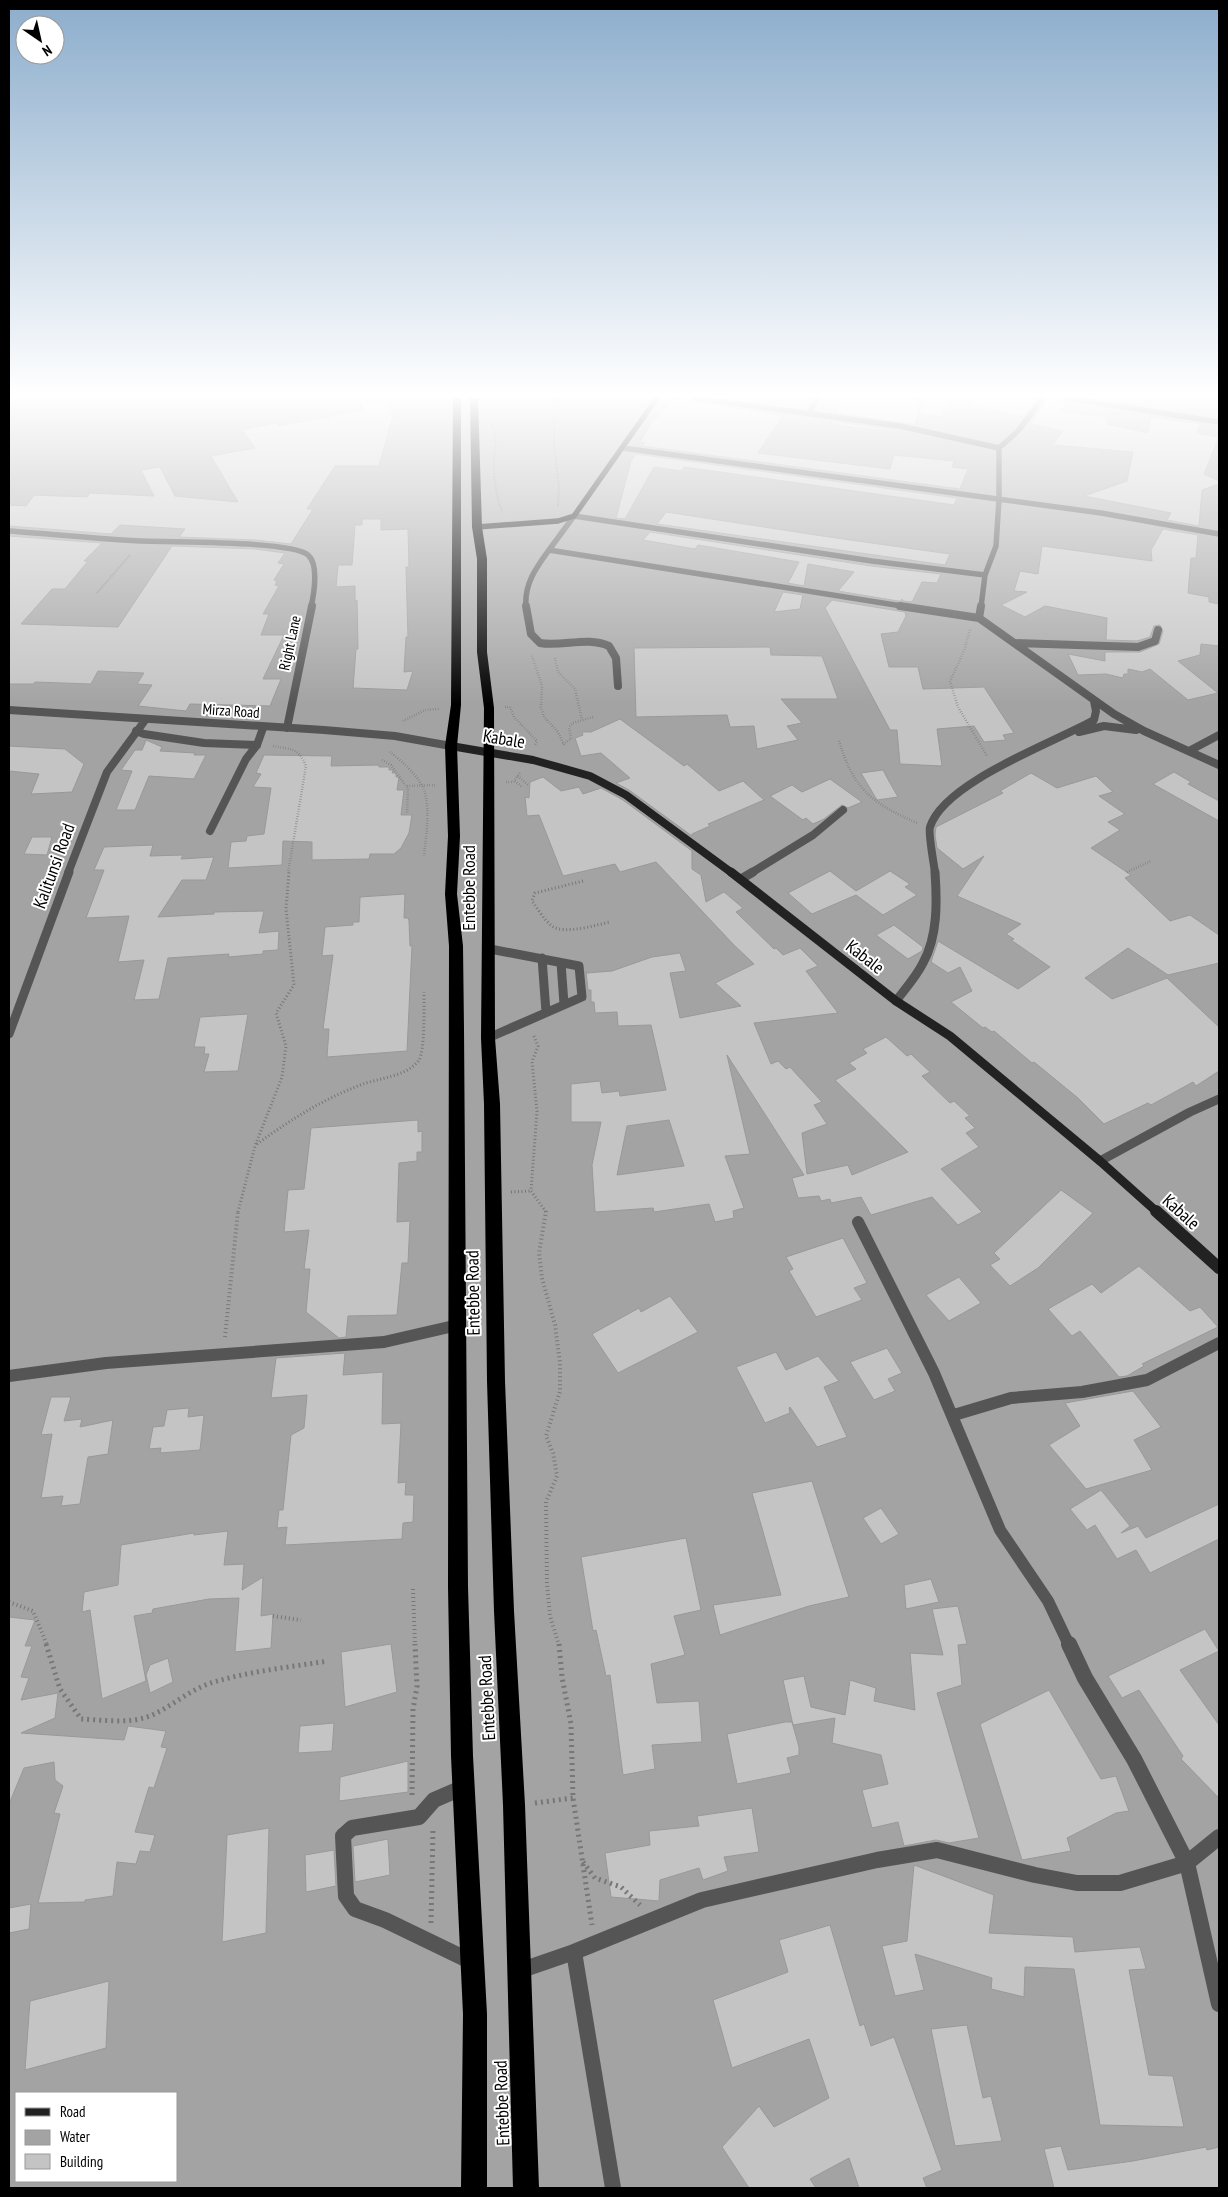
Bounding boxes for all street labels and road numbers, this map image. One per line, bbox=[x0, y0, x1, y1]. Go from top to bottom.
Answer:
street label: Right Lane bbox=[274, 614, 305, 672]
street label: Mirza Road bbox=[202, 699, 260, 722]
street label: Kabale bbox=[481, 724, 527, 753]
street label: Kalitunsi Road bbox=[28, 820, 80, 912]
street label: Entebbe Road bbox=[457, 845, 480, 931]
street label: Kabale bbox=[842, 935, 889, 979]
street label: Kabale bbox=[1158, 1189, 1205, 1234]
street label: Entebbe Road bbox=[460, 1250, 485, 1336]
street label: Entebbe Road bbox=[473, 1655, 500, 1741]
street label: Entebbe Road bbox=[489, 2060, 514, 2146]

